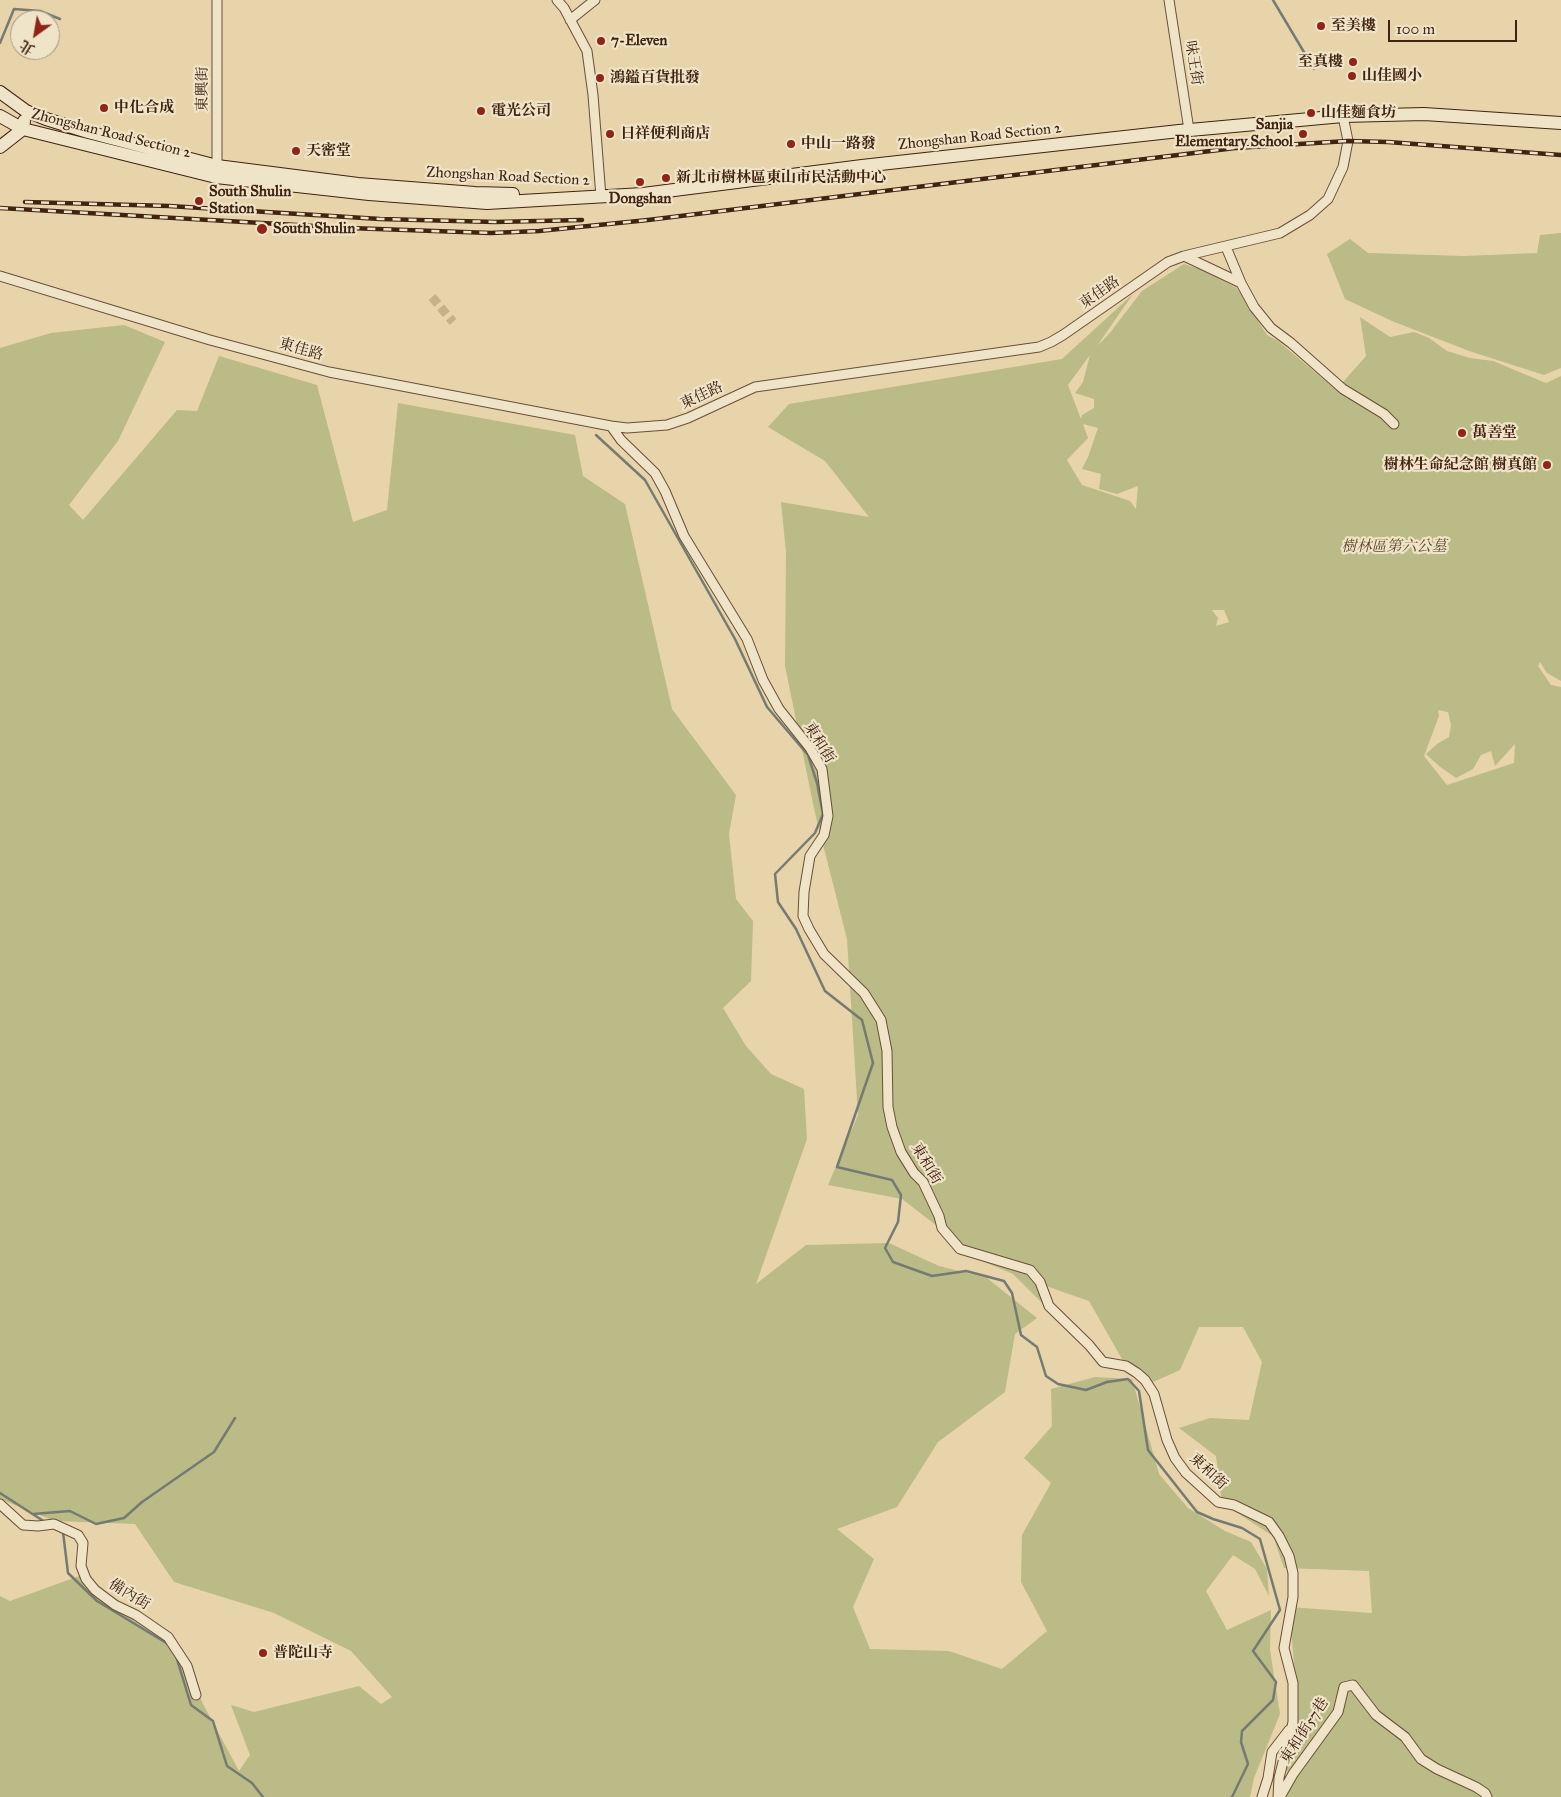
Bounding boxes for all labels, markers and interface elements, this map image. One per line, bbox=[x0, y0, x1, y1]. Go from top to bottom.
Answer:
north arrow bbox=[10, 10, 60, 60]
scale bar bbox=[1391, 10, 1520, 42]
place label: 至美樓 bbox=[1331, 17, 1376, 35]
marker: 至美樓 bbox=[1315, 20, 1327, 32]
text: 100 m bbox=[1396, 20, 1435, 38]
place label: 7-Eleven bbox=[611, 32, 667, 50]
marker: 7-Eleven bbox=[595, 35, 607, 47]
text: 北 bbox=[17, 36, 38, 58]
street label: 味王街 bbox=[1181, 39, 1205, 87]
place label: 至真樓 bbox=[1298, 53, 1343, 71]
marker: 至真樓 bbox=[1347, 56, 1359, 68]
street label: 東興街 bbox=[194, 67, 212, 111]
place label: 山佳國小 bbox=[1362, 67, 1422, 85]
place label: 鴻鎰百貨批發 bbox=[610, 69, 700, 87]
marker: 山佳國小 bbox=[1346, 70, 1358, 82]
marker: 鴻鎰百貨批發 bbox=[594, 72, 606, 84]
place label: 中化合成 bbox=[114, 99, 174, 117]
marker: 中化合成 bbox=[98, 102, 110, 114]
place label: 電光公司 bbox=[491, 102, 551, 120]
place label: 山佳麵食坊 bbox=[1321, 104, 1396, 122]
street label: Zhongshan Road Section 2 bbox=[29, 105, 193, 163]
marker: 電光公司 bbox=[475, 105, 487, 117]
marker: 山佳麵食坊 bbox=[1305, 107, 1317, 119]
place label: Sanjia Elementary School bbox=[1175, 116, 1293, 151]
street label: Zhongshan Road Section 2 bbox=[897, 119, 1063, 155]
place label: 日祥便利商店 bbox=[620, 125, 710, 143]
marker: 日祥便利商店 bbox=[604, 128, 616, 140]
marker: Sanjia Elementary School bbox=[1297, 128, 1309, 140]
place label: 中山一路發 bbox=[801, 135, 876, 153]
marker: 中山一路發 bbox=[785, 138, 797, 150]
place label: 天密堂 bbox=[306, 142, 351, 160]
marker: 天密堂 bbox=[290, 145, 302, 157]
street label: Zhongshan Road Section 2 bbox=[426, 164, 590, 190]
place label: 新北市樹林區東山市民活動中心 bbox=[676, 169, 886, 187]
marker: 新北市樹林區東山市民活動中心 bbox=[660, 172, 672, 184]
marker: Dongshan bbox=[634, 176, 646, 188]
place label: South Shulin Station bbox=[209, 183, 291, 218]
place label: Dongshan bbox=[609, 190, 671, 208]
marker: South Shulin Station bbox=[193, 195, 205, 207]
place label: South Shulin bbox=[273, 220, 355, 238]
marker: South Shulin bbox=[255, 222, 269, 236]
street label: 東佳路 bbox=[1076, 273, 1124, 313]
street label: 東佳路 bbox=[277, 335, 325, 365]
street label: 東佳路 bbox=[678, 378, 726, 414]
place label: 萬善堂 bbox=[1472, 424, 1517, 442]
marker: 萬善堂 bbox=[1456, 427, 1468, 439]
place label: 樹林生命紀念館 樹真館 bbox=[1384, 456, 1537, 474]
marker: 樹林生命紀念館 樹真館 bbox=[1541, 459, 1553, 471]
park label: 樹林區第六公墓 bbox=[1342, 538, 1446, 556]
street label: 東和街 bbox=[799, 719, 839, 767]
street label: 東和街 bbox=[907, 1140, 945, 1188]
street label: 東和街 bbox=[1185, 1450, 1231, 1494]
street label: 備內街 bbox=[105, 1576, 153, 1614]
place label: 普陀山寺 bbox=[273, 1644, 333, 1662]
marker: 普陀山寺 bbox=[257, 1647, 269, 1659]
street label: 東和街57巷 bbox=[1277, 1695, 1333, 1767]

